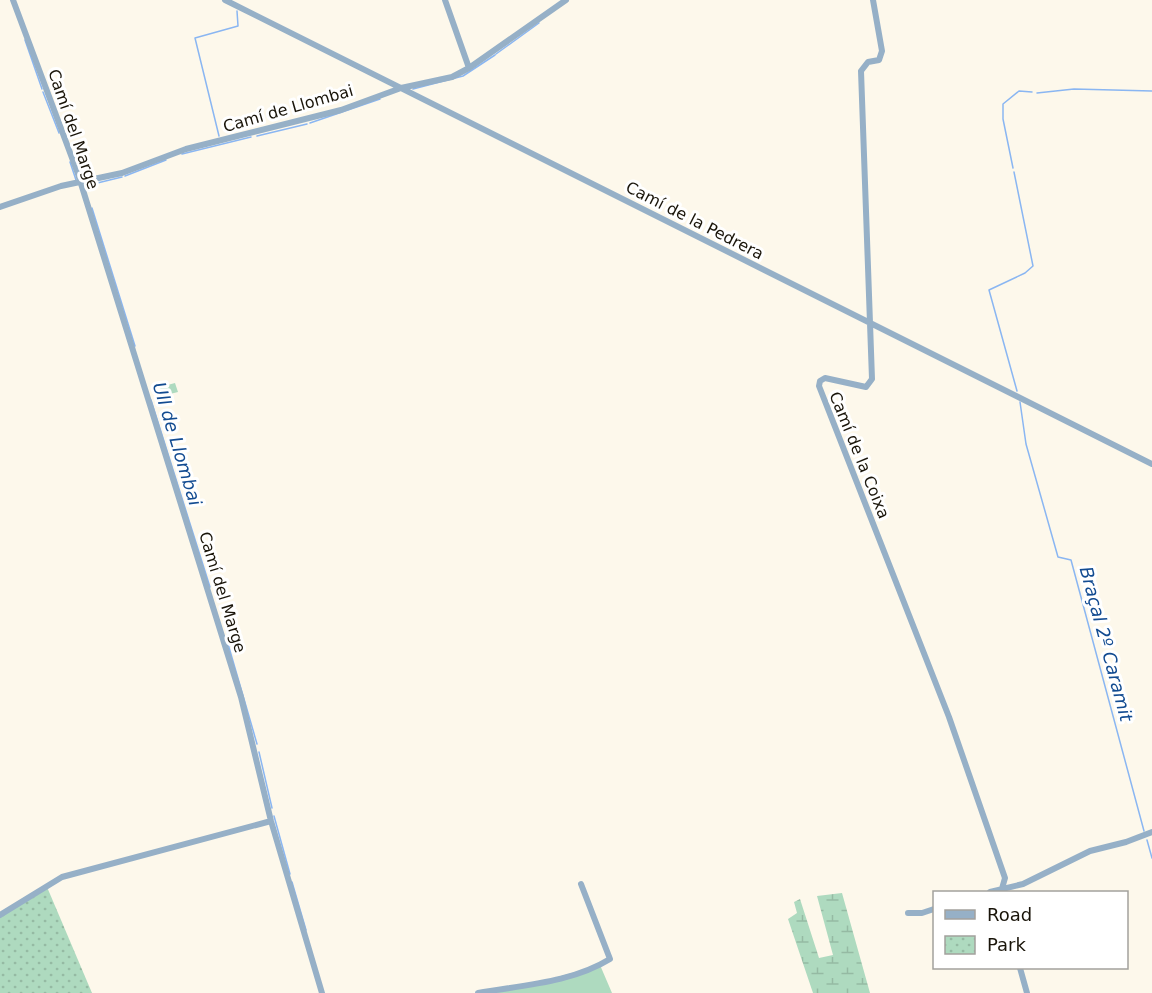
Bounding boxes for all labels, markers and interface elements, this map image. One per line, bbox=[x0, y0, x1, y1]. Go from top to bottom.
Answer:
street label: Camí del Marge bbox=[44, 67, 103, 192]
street label: Camí de Llombai bbox=[221, 81, 355, 136]
street label: Camí de la Pedrera bbox=[623, 177, 767, 263]
water label: Ull de Llombai bbox=[149, 380, 206, 508]
street label: Camí de la Coixa bbox=[825, 389, 894, 521]
street label: Camí del Marge bbox=[195, 529, 250, 655]
water label: Braçal 2º Caramit bbox=[1076, 564, 1138, 725]
legend bbox=[933, 891, 1128, 969]
text: Road bbox=[987, 904, 1032, 925]
text: Park bbox=[987, 934, 1026, 955]

